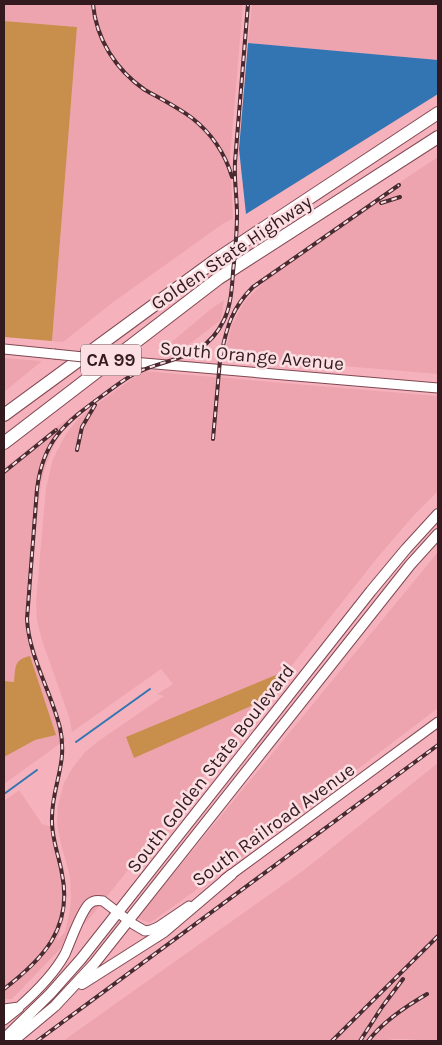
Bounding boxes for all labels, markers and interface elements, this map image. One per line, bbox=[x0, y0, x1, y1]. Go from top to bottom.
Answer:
street label: Golden State Highway bbox=[147, 191, 316, 315]
street label: South Orange Avenue bbox=[159, 337, 345, 375]
road number: CA 99 bbox=[81, 344, 141, 376]
street label: South Golden State Boulevard bbox=[122, 660, 299, 877]
street label: South Railroad Avenue bbox=[188, 758, 359, 891]

